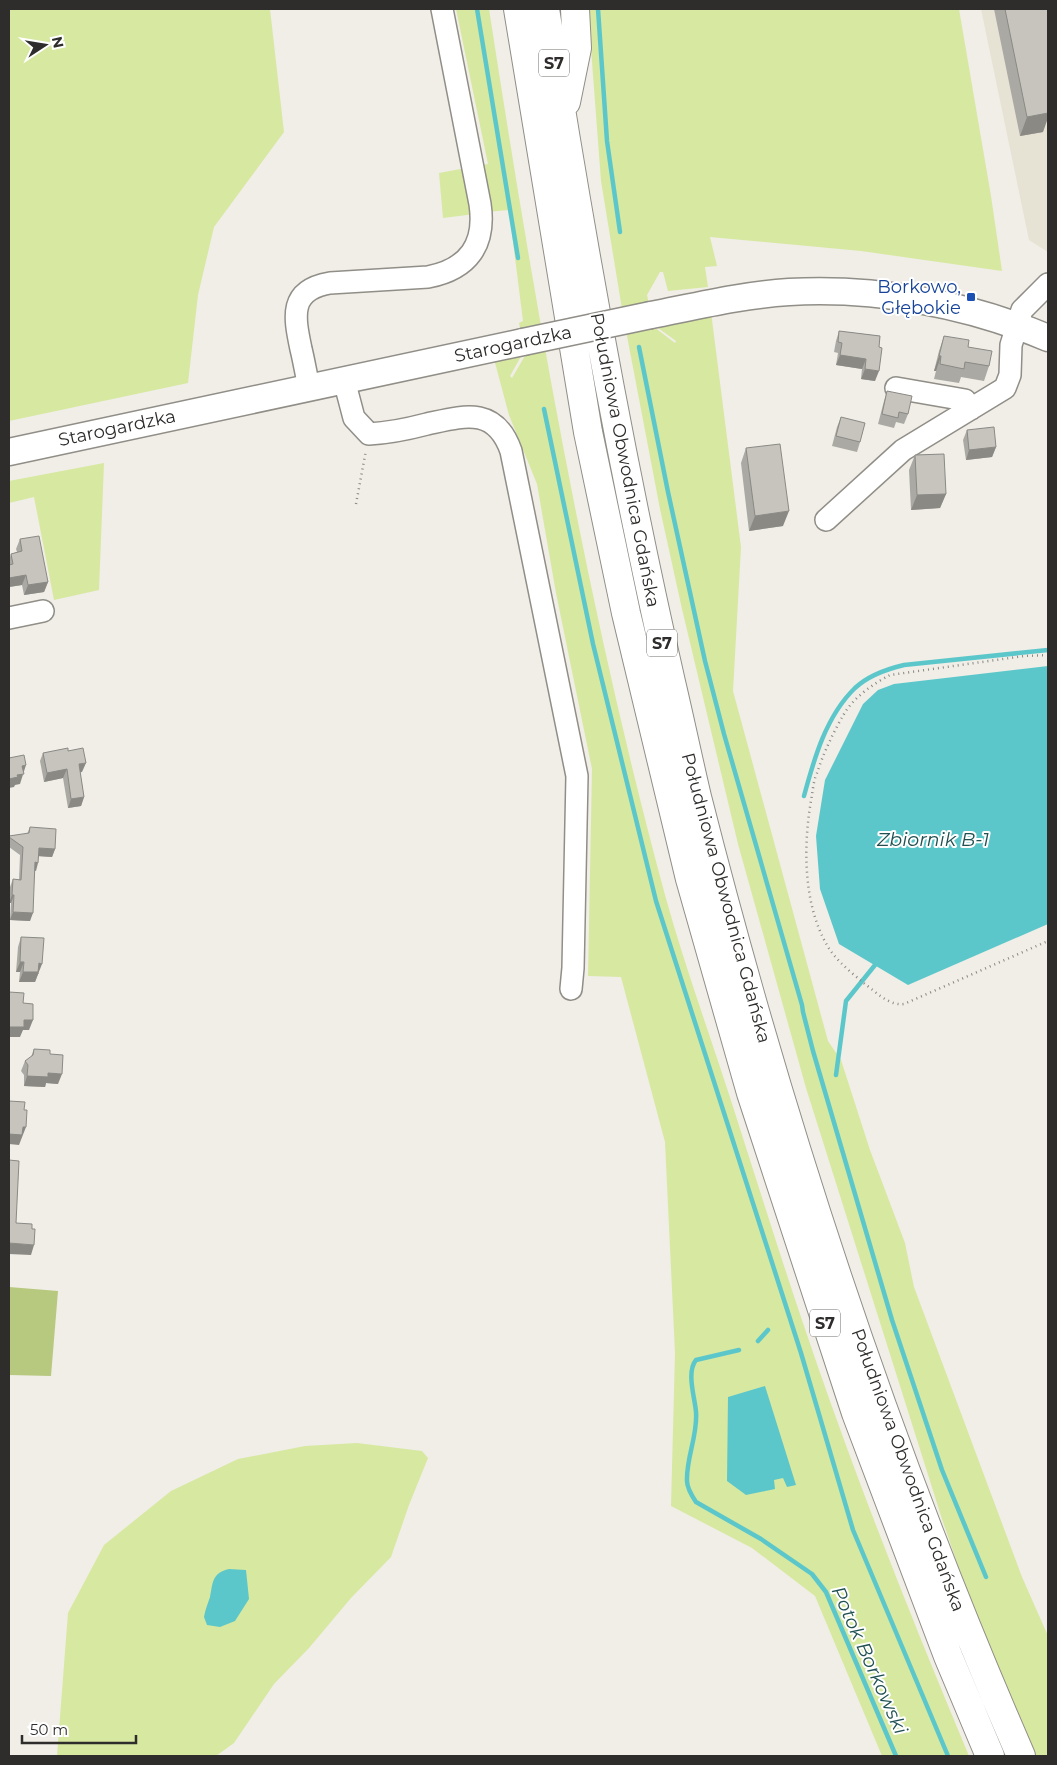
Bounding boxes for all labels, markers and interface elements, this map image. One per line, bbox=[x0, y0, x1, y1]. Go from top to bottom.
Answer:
north arrow bbox=[20, 20, 70, 70]
text: N bbox=[48, 35, 68, 50]
road number: S7 bbox=[539, 49, 569, 76]
place label: Borkowo, Głębokie bbox=[877, 276, 961, 319]
marker: Borkowo, Głębokie bbox=[965, 291, 977, 303]
street label: Południowa Obwodnica Gdańska bbox=[586, 311, 664, 609]
street label: Starogardzka bbox=[452, 321, 574, 367]
street label: Starogardzka bbox=[56, 405, 178, 451]
road number: S7 bbox=[647, 630, 677, 656]
street label: Południowa Obwodnica Gdańska bbox=[677, 750, 775, 1046]
water label: Zbiornik B-1 bbox=[876, 828, 989, 851]
road number: S7 bbox=[810, 1310, 840, 1336]
street label: Południowa Obwodnica Gdańska bbox=[846, 1325, 970, 1615]
water label: Potok Borkowski bbox=[827, 1583, 913, 1738]
scale bar bbox=[22, 1712, 136, 1744]
text: 50 m bbox=[30, 1720, 68, 1739]

